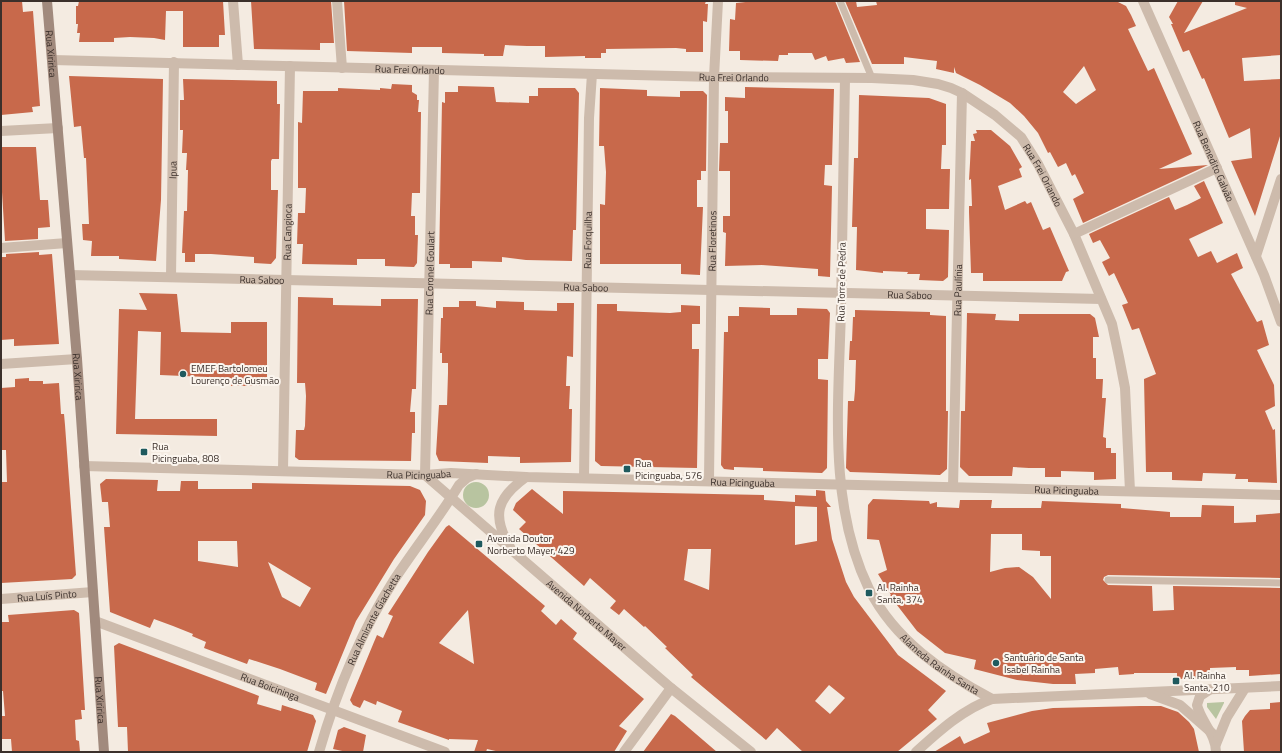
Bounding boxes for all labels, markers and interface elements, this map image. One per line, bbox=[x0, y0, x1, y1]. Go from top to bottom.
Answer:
street label: Rua Xiririca bbox=[41, 30, 60, 78]
street label: Rua Frei Orlando bbox=[375, 61, 445, 78]
street label: Rua Frei Orlando bbox=[699, 70, 769, 85]
street label: Rua Benedito Galvão bbox=[1189, 118, 1238, 204]
street label: Rua Frei Orlando bbox=[1019, 141, 1066, 210]
street label: Ipua bbox=[165, 161, 181, 179]
street label: Rua Cangioca bbox=[280, 204, 296, 260]
street label: Rua Floretinos bbox=[705, 210, 720, 272]
street label: Rua Forquilha bbox=[580, 211, 596, 269]
street label: Rua Coronel Goulart bbox=[422, 230, 438, 315]
street label: Rua Torre de Pedra bbox=[833, 242, 850, 322]
street label: Rua Paulínia bbox=[950, 264, 966, 316]
street label: Rua Saboo bbox=[239, 272, 285, 288]
street label: Rua Saboo bbox=[563, 279, 608, 296]
street label: Rua Saboo bbox=[887, 287, 932, 303]
street label: Rua Xiririca bbox=[69, 353, 87, 401]
place label: EMEF Bartolomeu Lourenço de Gusmão bbox=[191, 361, 279, 388]
marker: EMEF Bartolomeu Lourenço de Gusmão bbox=[178, 369, 188, 379]
place label: Rua Picinguaba, 808 bbox=[152, 439, 219, 466]
marker: Rua Picinguaba, 808 bbox=[139, 447, 149, 457]
place label: Rua Picinguaba, 576 bbox=[635, 456, 702, 483]
marker: Rua Picinguaba, 576 bbox=[622, 464, 632, 474]
street label: Rua Picinguaba bbox=[386, 466, 452, 483]
street label: Rua Picinguaba bbox=[710, 474, 775, 491]
street label: Rua Picinguaba bbox=[1034, 482, 1099, 499]
place label: Avenida Doutor Norberto Mayer, 429 bbox=[487, 531, 575, 558]
marker: Avenida Doutor Norberto Mayer, 429 bbox=[474, 539, 484, 549]
street label: Rua Almirante Giachetta bbox=[344, 570, 404, 668]
street label: Avenida Norberto Mayer bbox=[543, 576, 631, 655]
place label: Al. Rainha Santa, 374 bbox=[877, 580, 923, 607]
street label: Rua Luís Pinto bbox=[16, 586, 77, 606]
marker: Al. Rainha Santa, 374 bbox=[864, 588, 874, 598]
street label: Alameda Rainha Santa bbox=[897, 630, 982, 698]
place label: Santuário de Santa Isabel Rainha bbox=[1004, 650, 1084, 677]
marker: Santuário de Santa Isabel Rainha bbox=[991, 658, 1001, 668]
place label: Al. Rainha Santa, 210 bbox=[1184, 668, 1230, 695]
street label: Rua Boicininga bbox=[238, 669, 302, 705]
street label: Rua Xiririca bbox=[91, 676, 109, 724]
marker: Al. Rainha Santa, 210 bbox=[1171, 676, 1181, 686]

